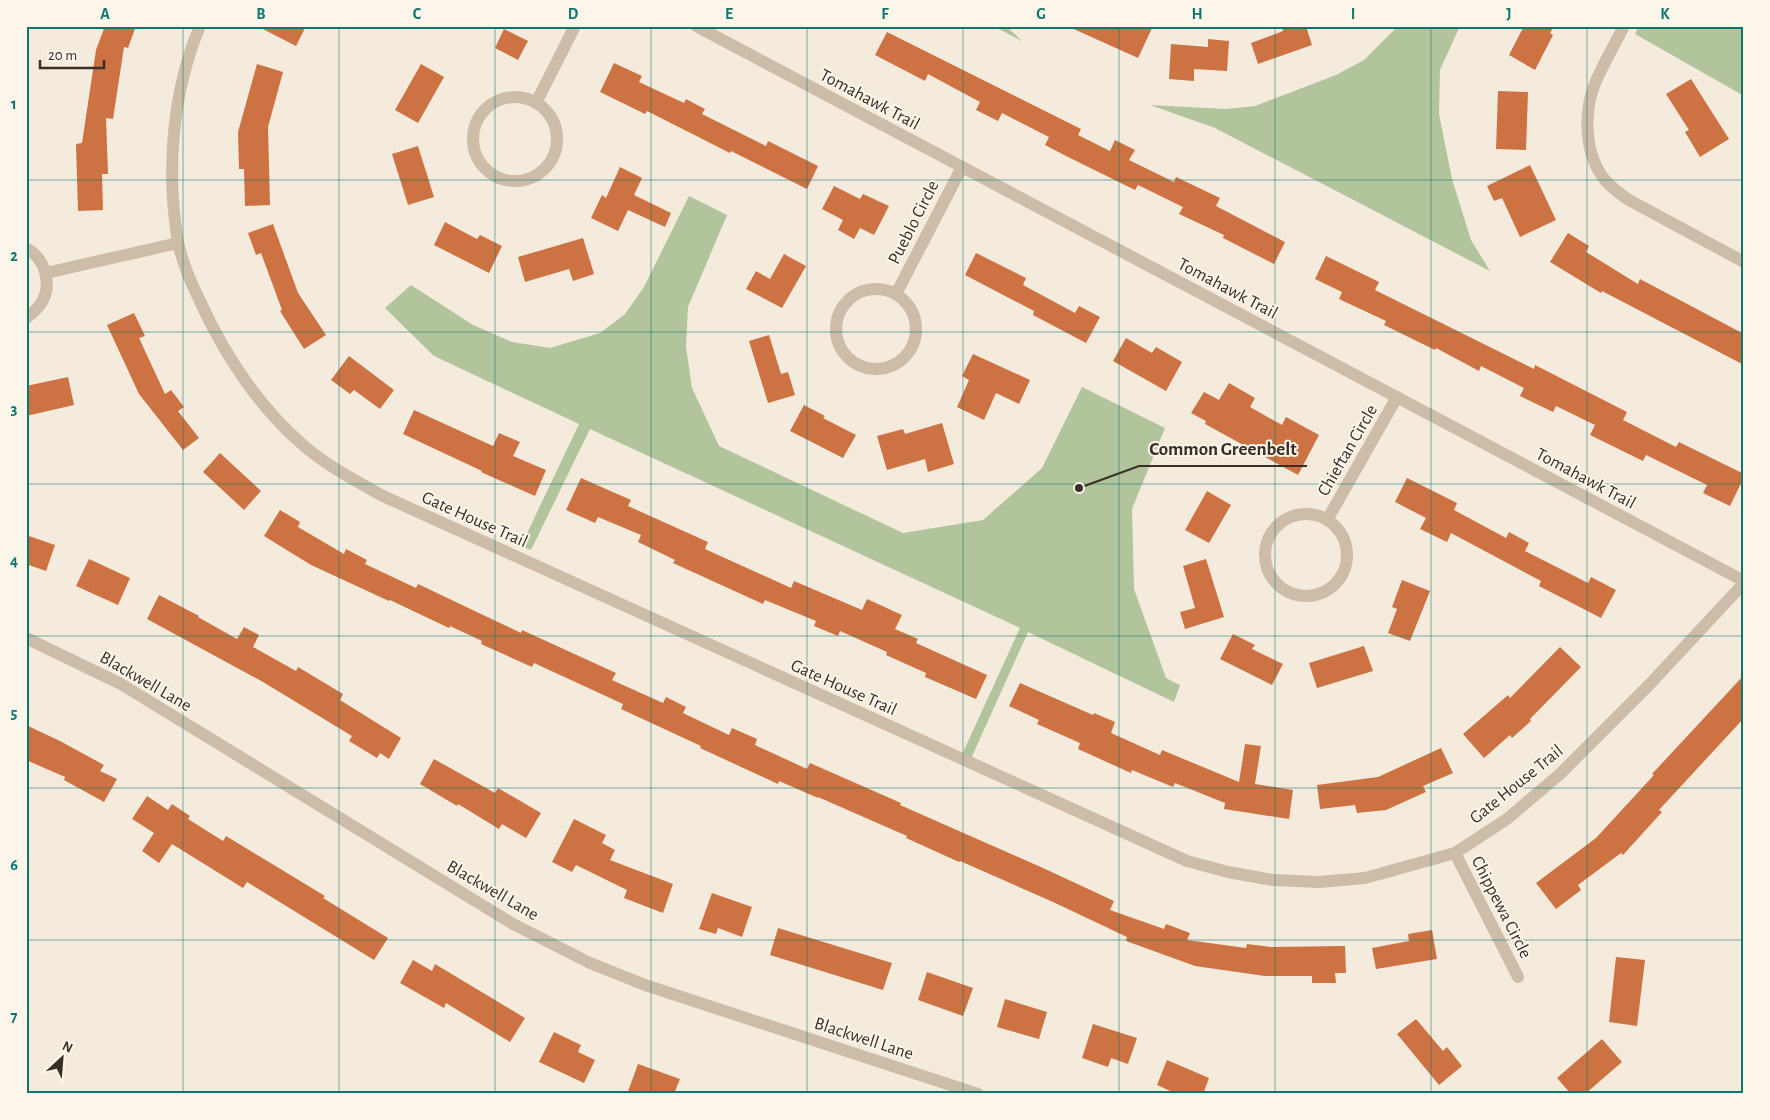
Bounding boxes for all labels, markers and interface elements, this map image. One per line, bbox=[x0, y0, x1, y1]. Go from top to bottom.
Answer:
text: A bbox=[100, 6, 110, 22]
text: B bbox=[256, 6, 266, 22]
text: C bbox=[413, 6, 422, 22]
text: D bbox=[568, 6, 579, 22]
text: E bbox=[725, 6, 733, 22]
text: F bbox=[881, 6, 889, 22]
text: G bbox=[1036, 6, 1046, 22]
text: H bbox=[1191, 6, 1203, 22]
text: I bbox=[1351, 6, 1355, 22]
text: J bbox=[1506, 6, 1512, 22]
text: K bbox=[1660, 6, 1670, 22]
scale bar bbox=[40, 38, 104, 70]
text: 20 m bbox=[48, 48, 77, 63]
street label: Tomahawk Trail bbox=[817, 66, 922, 134]
text: 1 bbox=[11, 96, 17, 112]
street label: Pueblo Circle bbox=[885, 178, 943, 267]
text: 2 bbox=[10, 248, 18, 264]
street label: Tomahawk Trail bbox=[1175, 255, 1280, 323]
text: 3 bbox=[11, 401, 18, 417]
street label: Chieftan Circle bbox=[1314, 402, 1381, 499]
callout: Common Greenbelt bbox=[1139, 432, 1307, 466]
text: Common Greenbelt bbox=[1149, 440, 1297, 459]
street label: Tomahawk Trail bbox=[1533, 445, 1638, 513]
street label: Gate House Trail bbox=[419, 489, 530, 551]
text: 4 bbox=[10, 553, 18, 569]
street label: Blackwell Lane bbox=[96, 648, 195, 715]
street label: Gate House Trail bbox=[788, 657, 899, 719]
text: 5 bbox=[11, 705, 18, 721]
street label: Gate House Trail bbox=[1467, 742, 1567, 828]
street label: Chippewa Circle bbox=[1468, 853, 1535, 961]
text: 6 bbox=[10, 857, 18, 873]
street label: Blackwell Lane bbox=[443, 857, 542, 924]
text: 7 bbox=[11, 1009, 18, 1025]
street label: Blackwell Lane bbox=[812, 1015, 915, 1063]
north arrow bbox=[38, 1032, 88, 1082]
text: N bbox=[60, 1039, 75, 1056]

